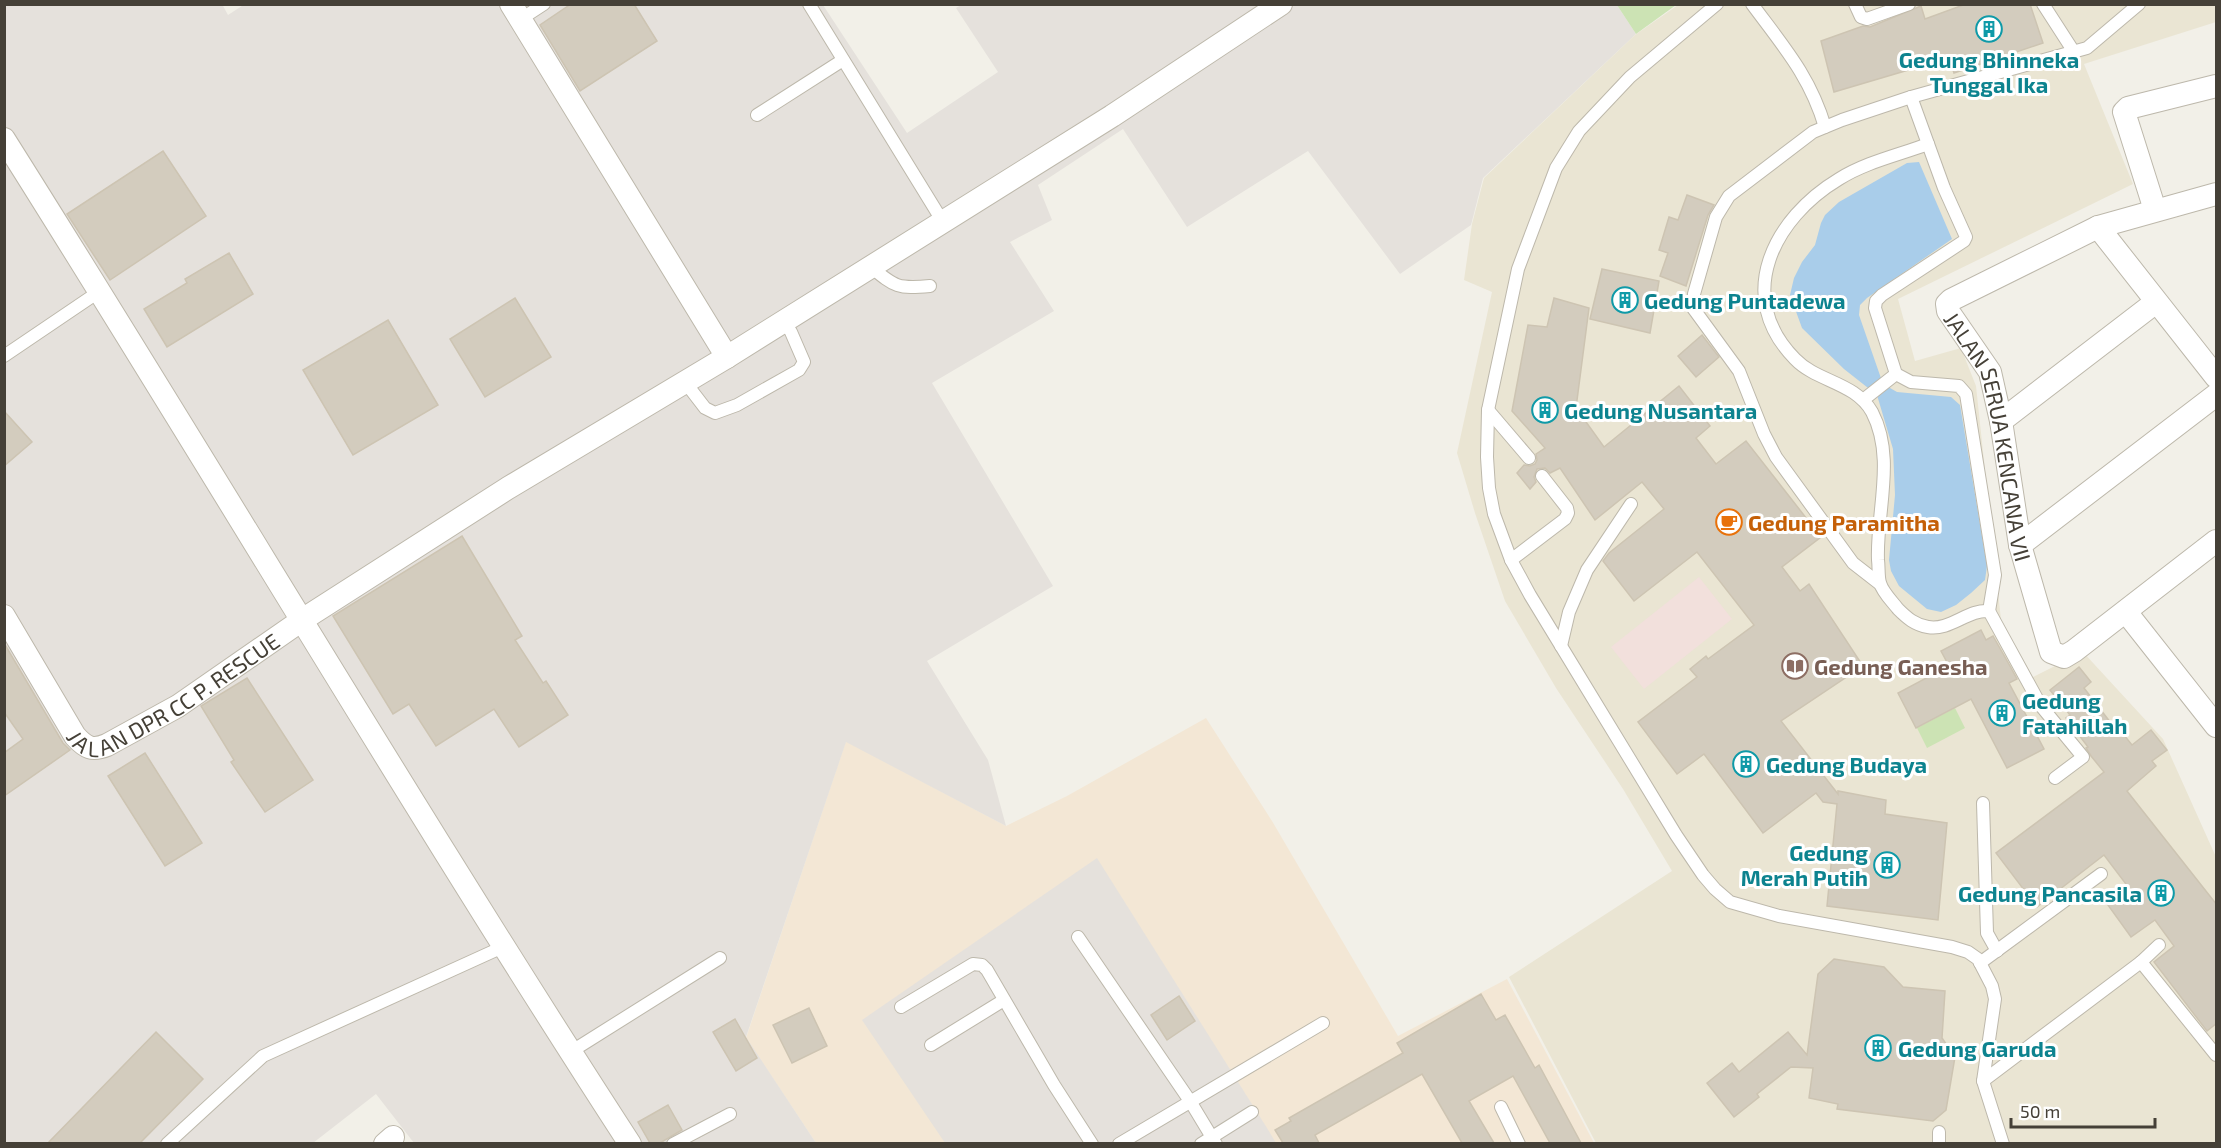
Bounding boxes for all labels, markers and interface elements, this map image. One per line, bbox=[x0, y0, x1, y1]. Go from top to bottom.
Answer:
building icon: Gedung Bhinneka Tunggal Ika bbox=[1974, 14, 2004, 44]
place label: Gedung Bhinneka Tunggal Ika bbox=[1899, 46, 2079, 97]
building icon: Gedung Puntadewa bbox=[1610, 285, 1640, 315]
place label: Gedung Puntadewa bbox=[1644, 287, 1846, 313]
street label: JALAN SERUA KENCANA VII bbox=[1939, 306, 2037, 564]
building icon: Gedung Nusantara bbox=[1530, 395, 1560, 425]
place label: Gedung Nusantara bbox=[1564, 397, 1757, 423]
cafe icon: Gedung Paramitha bbox=[1714, 507, 1744, 537]
place label: Gedung Paramitha bbox=[1748, 509, 1940, 535]
street label: JALAN DPR CC P. RESCUE bbox=[62, 627, 284, 761]
library icon: Gedung Ganesha bbox=[1780, 651, 1810, 681]
place label: Gedung Ganesha bbox=[1814, 653, 1987, 679]
place label: Gedung Fatahillah bbox=[2022, 687, 2127, 738]
building icon: Gedung Fatahillah bbox=[1987, 698, 2017, 728]
building icon: Gedung Budaya bbox=[1731, 749, 1761, 779]
place label: Gedung Budaya bbox=[1766, 751, 1927, 778]
place label: Gedung Merah Putih bbox=[1741, 839, 1868, 890]
building icon: Gedung Merah Putih bbox=[1872, 850, 1902, 880]
building icon: Gedung Pancasila bbox=[2146, 878, 2176, 908]
place label: Gedung Pancasila bbox=[1958, 880, 2142, 906]
building icon: Gedung Garuda bbox=[1863, 1033, 1893, 1063]
place label: Gedung Garuda bbox=[1898, 1035, 2057, 1061]
scale bar bbox=[2011, 1091, 2155, 1129]
text: 50 m bbox=[2020, 1100, 2060, 1122]

